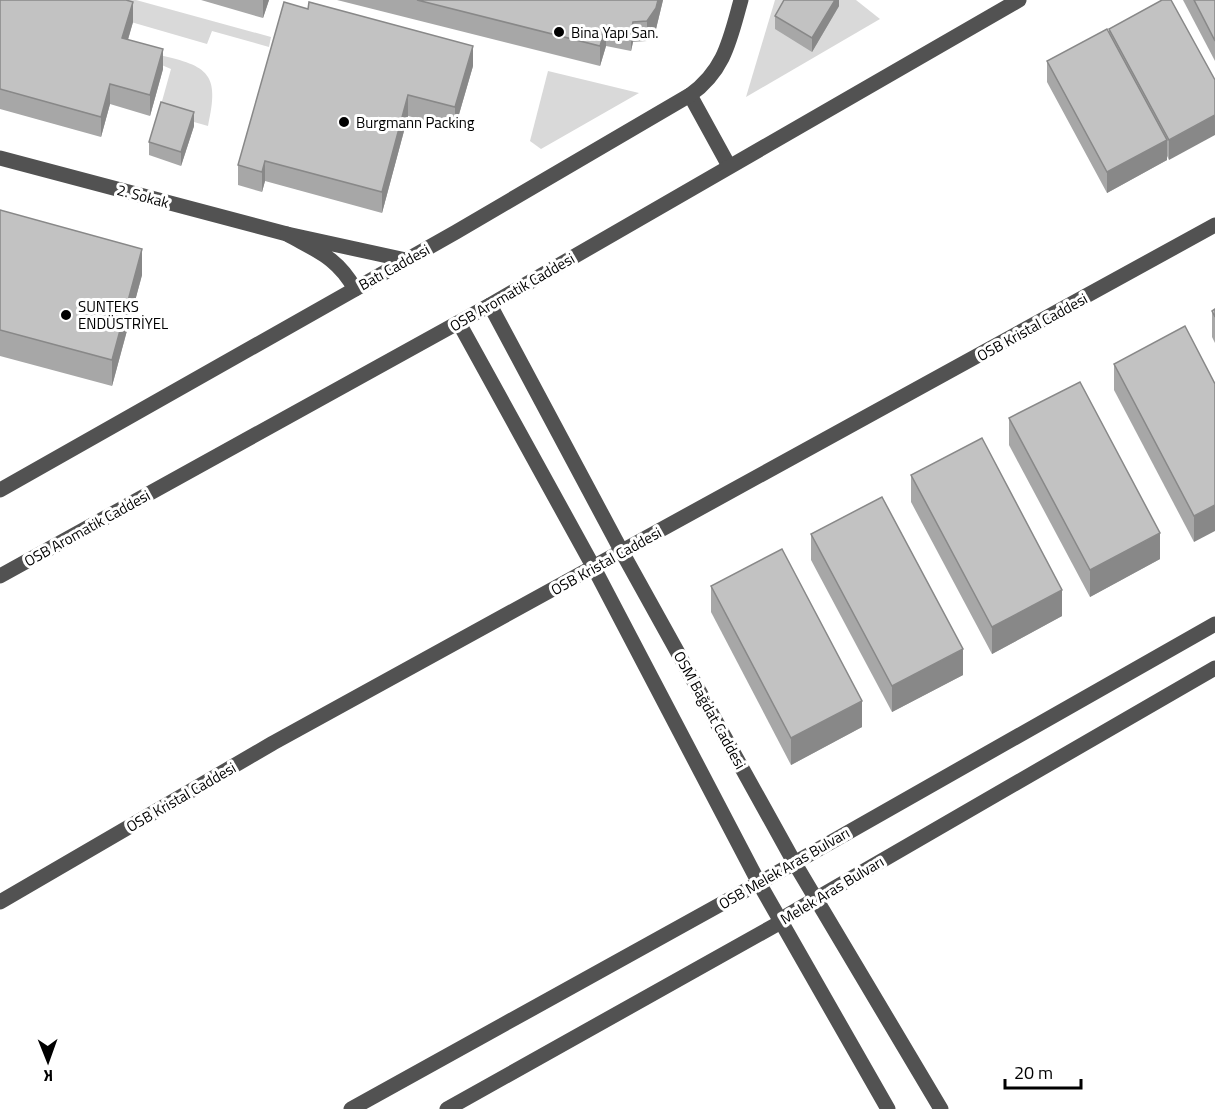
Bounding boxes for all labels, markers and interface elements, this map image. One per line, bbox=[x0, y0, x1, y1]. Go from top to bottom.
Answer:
place label: Bina Yapı San. bbox=[571, 21, 658, 44]
marker: Bina Yapı San. bbox=[552, 25, 566, 39]
place label: Burgmann Packing bbox=[356, 111, 475, 134]
marker: Burgmann Packing bbox=[337, 115, 351, 129]
street label: 2. Sokak bbox=[115, 178, 171, 214]
street label: Batı Caddesi bbox=[354, 238, 434, 296]
street label: OSB Aromatik Caddesi bbox=[445, 247, 579, 337]
street label: OSB Kristal Caddesi bbox=[972, 287, 1092, 367]
place label: SUNTEKS ENDÜSTRİYEL bbox=[78, 295, 168, 335]
marker: SUNTEKS ENDÜSTRİYEL bbox=[59, 308, 73, 322]
street label: OSB Aromatik Caddesi bbox=[20, 484, 154, 572]
street label: OSB Kristal Caddesi bbox=[546, 521, 666, 601]
street label: OSM Bağdat Caddesi bbox=[668, 647, 752, 773]
street label: OSB Kristal Caddesi bbox=[122, 756, 240, 838]
street label: OSB Melek Aras Bulvarı bbox=[715, 823, 853, 913]
street label: Melek Aras Bulvarı bbox=[777, 852, 887, 928]
north arrow bbox=[18, 1031, 78, 1091]
scale bar bbox=[1005, 1052, 1082, 1090]
text: 20 m bbox=[1014, 1059, 1053, 1086]
text: K bbox=[43, 1064, 53, 1088]

